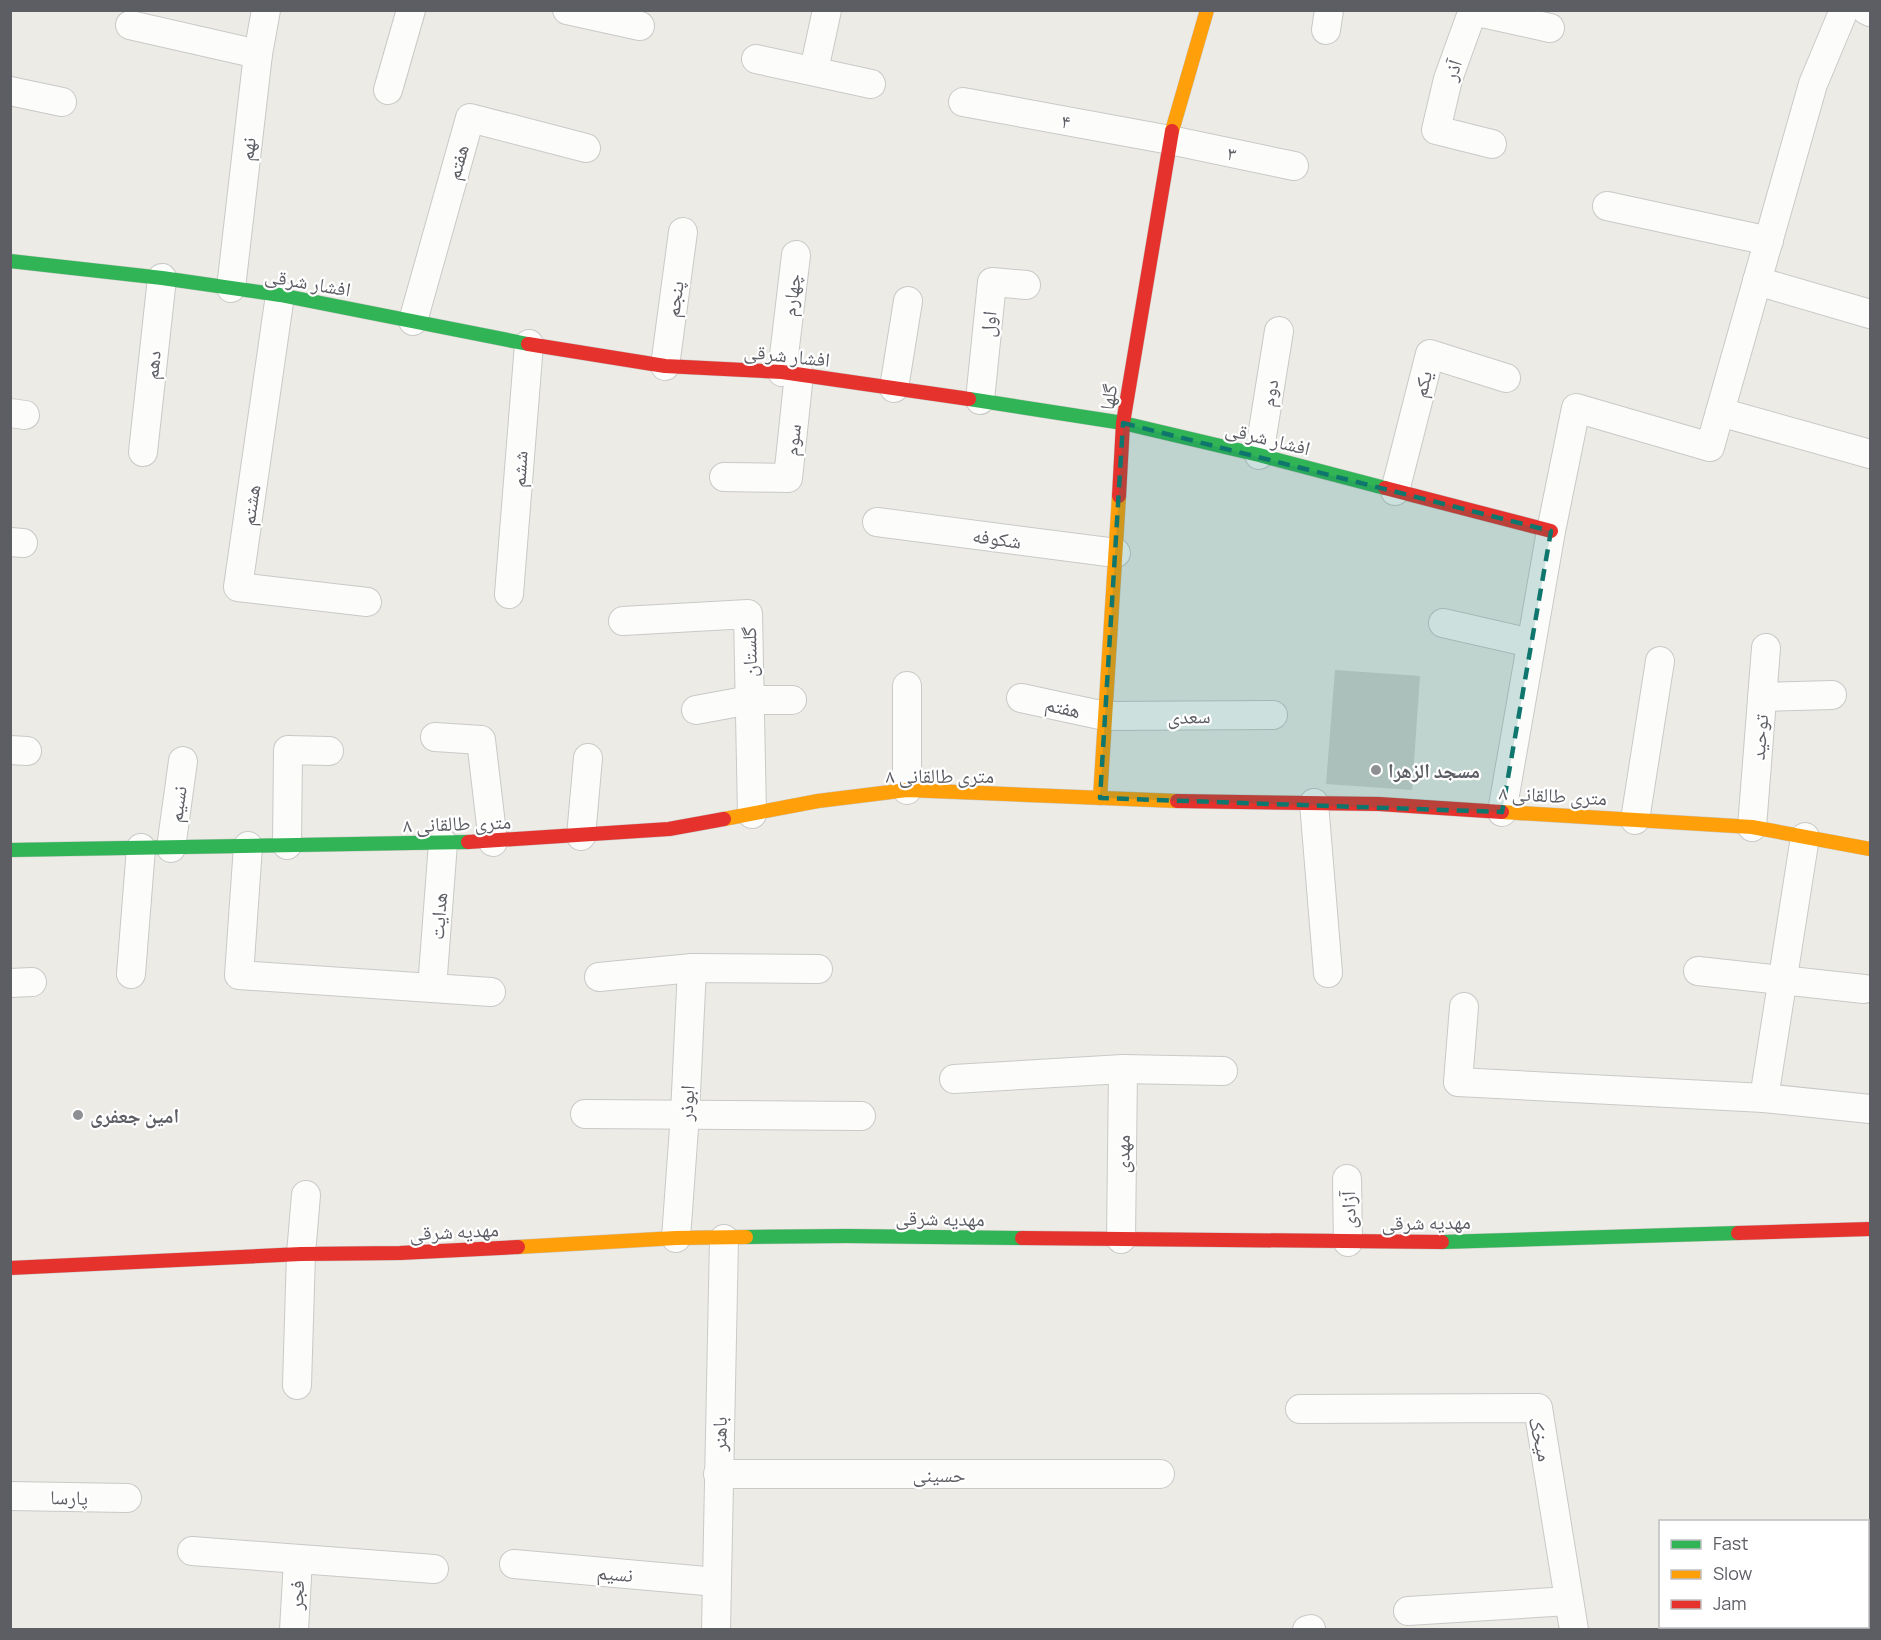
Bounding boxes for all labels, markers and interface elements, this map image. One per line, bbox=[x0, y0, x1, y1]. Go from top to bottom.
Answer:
street label: آذر bbox=[1436, 55, 1468, 85]
street label: ۴ bbox=[1059, 107, 1073, 135]
street label: نهم bbox=[232, 136, 263, 163]
street label: ۳ bbox=[1225, 139, 1239, 167]
street label: هفتم bbox=[439, 141, 476, 183]
street label: افشار شرقی bbox=[263, 261, 353, 303]
street label: چهارم bbox=[775, 272, 808, 318]
street label: پنجم bbox=[658, 279, 691, 319]
street label: اول bbox=[973, 310, 1003, 338]
street label: افشار شرقی bbox=[743, 337, 831, 373]
street label: دهم bbox=[137, 349, 168, 381]
street label: یکم bbox=[1406, 368, 1439, 400]
street label: دوم bbox=[1254, 377, 1285, 409]
street label: گلها bbox=[1093, 382, 1123, 412]
street label: افشار شرقی bbox=[1223, 414, 1313, 462]
street label: سوم bbox=[777, 423, 808, 458]
street label: ششم bbox=[504, 450, 535, 488]
street label: هشتم bbox=[234, 483, 267, 527]
street label: شکوفه bbox=[971, 521, 1023, 555]
street label: گلستان bbox=[735, 626, 763, 677]
street label: هفتم bbox=[1042, 690, 1083, 725]
street label: سعدی bbox=[1167, 702, 1211, 730]
street label: توحید bbox=[1744, 713, 1774, 761]
place label: مسجد الزهرا bbox=[1388, 757, 1480, 784]
street label: ۸ متری طالقانی bbox=[886, 762, 994, 789]
marker: مسجد الزهرا bbox=[1369, 763, 1383, 777]
street label: ۸ متری طالقانی bbox=[1498, 779, 1608, 811]
street label: نسیم bbox=[161, 784, 194, 824]
street label: ۸ متری طالقانی bbox=[402, 808, 512, 838]
street label: هدایت bbox=[423, 891, 453, 941]
street label: ابوذر bbox=[672, 1085, 700, 1122]
place label: امین جعفری bbox=[90, 1102, 179, 1129]
marker: امین جعفری bbox=[71, 1108, 85, 1122]
street label: مهدی bbox=[1108, 1134, 1136, 1174]
street label: آزادی bbox=[1334, 1190, 1362, 1229]
street label: مهدیه شرقی bbox=[895, 1204, 985, 1232]
street label: مهدیه شرقی bbox=[1381, 1208, 1471, 1236]
street label: مهدیه شرقی bbox=[409, 1215, 499, 1247]
street label: میخک bbox=[1523, 1414, 1559, 1464]
street label: باهنر bbox=[705, 1416, 733, 1453]
street label: حسینی bbox=[913, 1461, 966, 1488]
street label: پارسا bbox=[50, 1483, 88, 1511]
legend bbox=[1659, 1520, 1869, 1628]
text: Fast bbox=[1713, 1531, 1748, 1555]
street label: نسیم bbox=[596, 1558, 634, 1589]
text: Slow bbox=[1713, 1561, 1753, 1585]
street label: فجر bbox=[282, 1579, 310, 1612]
text: Jam bbox=[1713, 1591, 1747, 1615]

